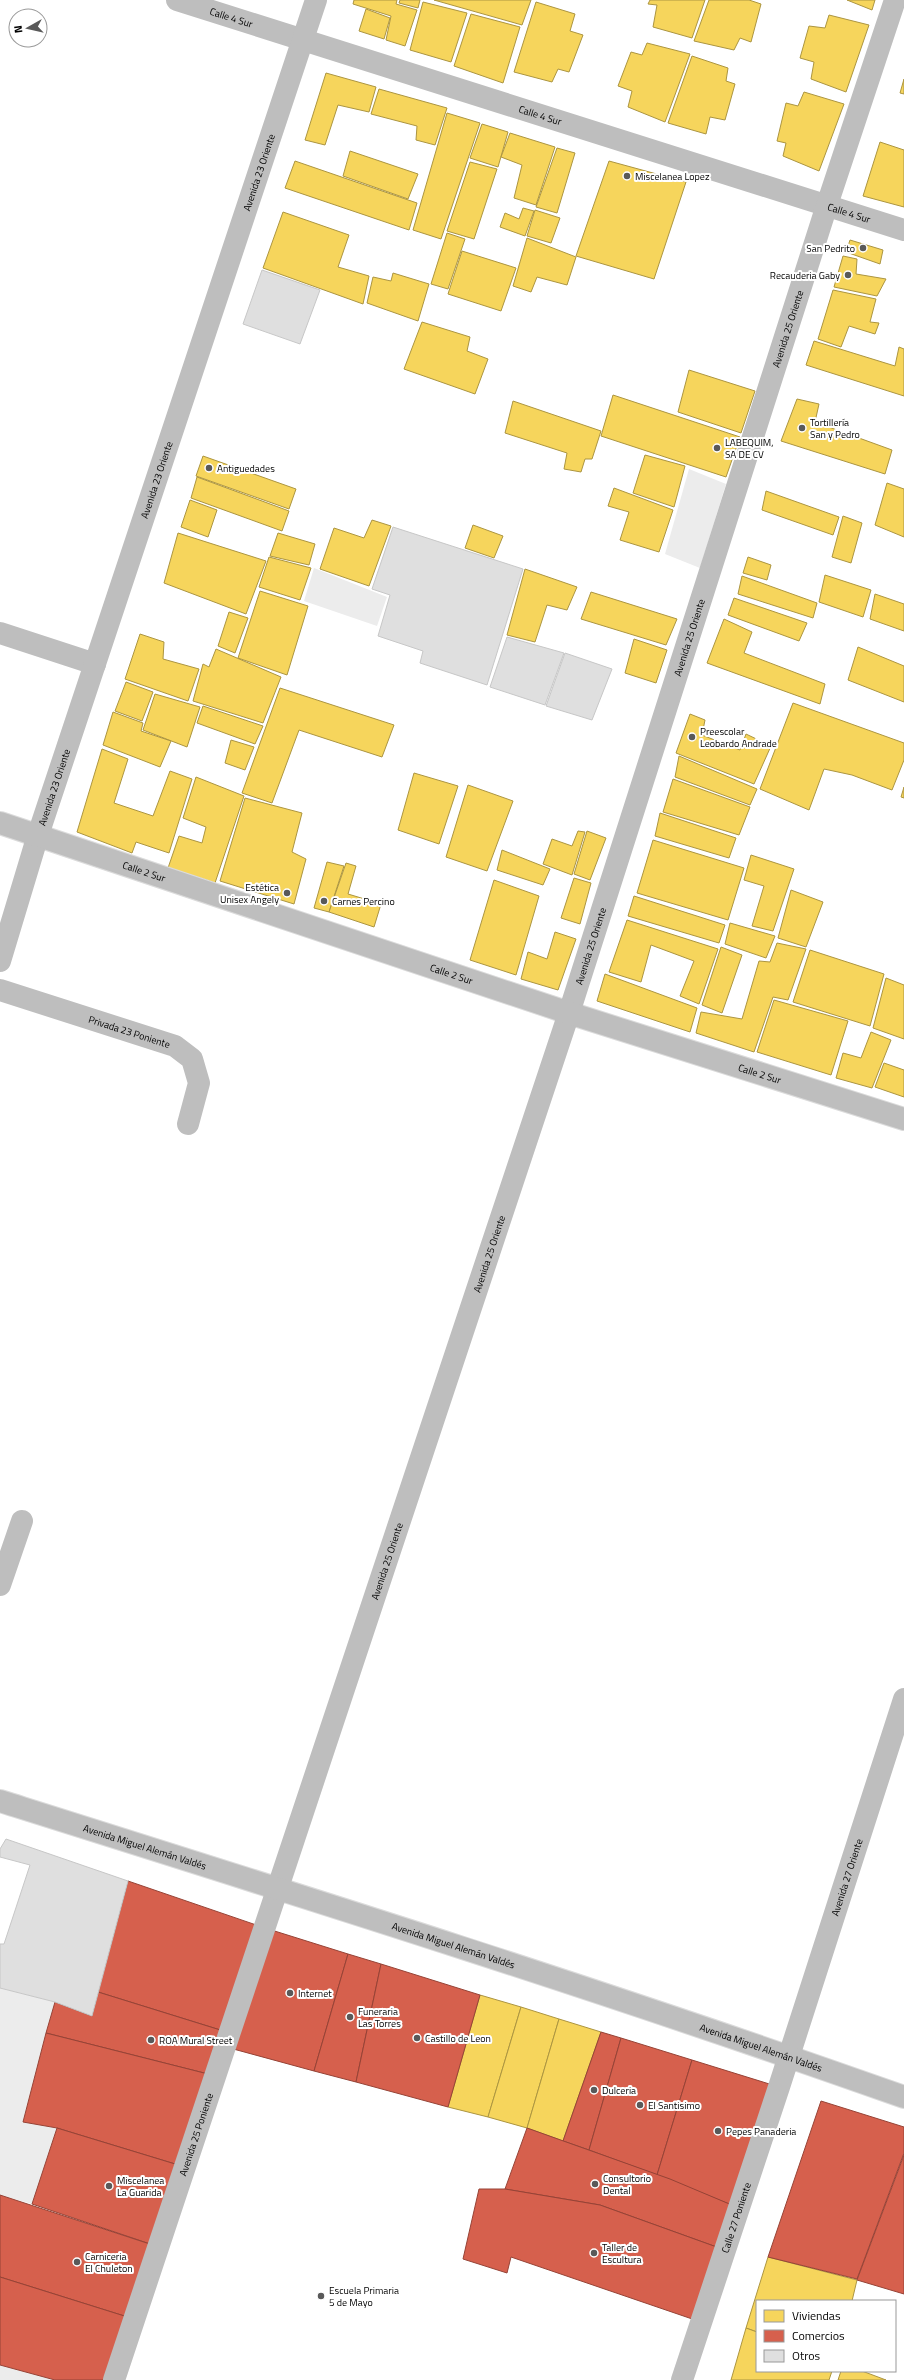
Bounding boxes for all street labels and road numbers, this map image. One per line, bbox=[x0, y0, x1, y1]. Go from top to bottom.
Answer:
street label: Calle 4 Sur bbox=[208, 4, 255, 32]
street label: Calle 4 Sur bbox=[517, 102, 564, 129]
street label: Avenida 23 Oriente bbox=[239, 132, 279, 213]
street label: Calle 4 Sur bbox=[826, 199, 873, 227]
street label: Avenida 25 Oriente bbox=[769, 288, 807, 369]
street label: Avenida 23 Oriente bbox=[137, 439, 177, 520]
street label: Avenida 25 Oriente bbox=[670, 597, 709, 678]
street label: Avenida 23 Oriente bbox=[35, 747, 74, 828]
street label: Calle 2 Sur bbox=[121, 857, 168, 886]
street label: Avenida 25 Oriente bbox=[571, 906, 610, 987]
street label: Calle 2 Sur bbox=[428, 960, 475, 989]
street label: Privada 23 Poniente bbox=[87, 1012, 172, 1052]
street label: Calle 2 Sur bbox=[736, 1060, 784, 1088]
street label: Avenida 25 Oriente bbox=[470, 1213, 509, 1294]
street label: Avenida 25 Oriente bbox=[367, 1521, 407, 1602]
street label: Avenida Miguel Alemán Valdés bbox=[81, 1821, 209, 1874]
street label: Avenida 27 Oriente bbox=[828, 1837, 867, 1918]
street label: Avenida Miguel Alemán Valdés bbox=[390, 1919, 517, 1973]
street label: Avenida Miguel Alemán Valdés bbox=[698, 2020, 825, 2076]
street label: Avenida 25 Poniente bbox=[175, 2091, 217, 2178]
street label: Calle 27 Poniente bbox=[718, 2181, 755, 2255]

